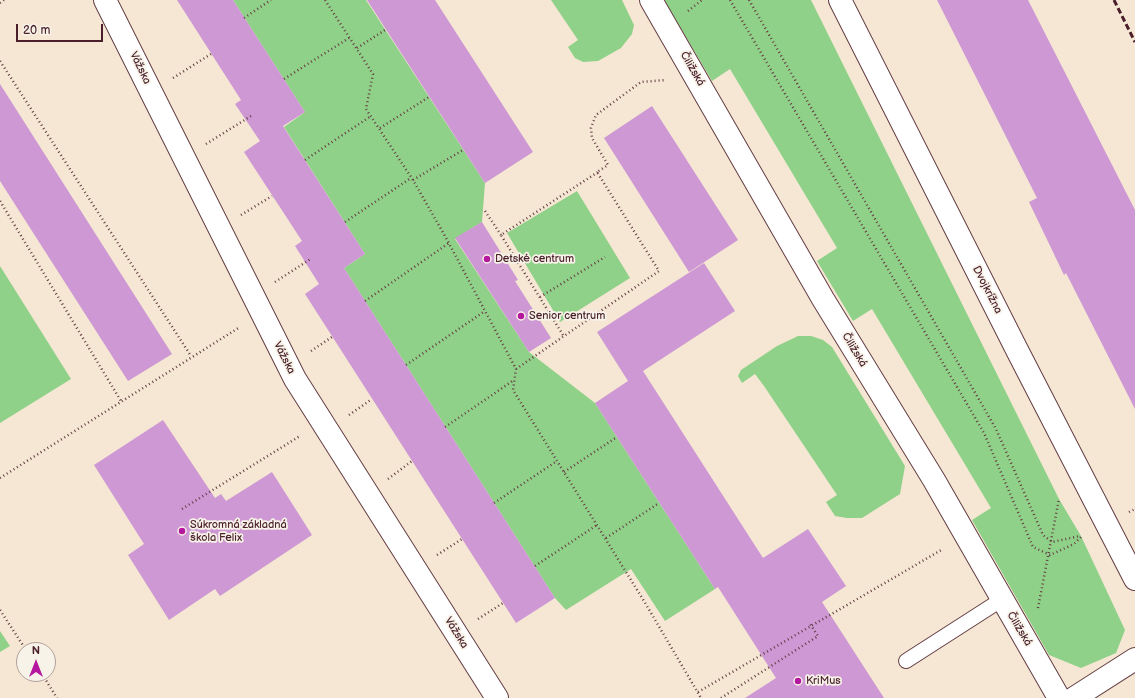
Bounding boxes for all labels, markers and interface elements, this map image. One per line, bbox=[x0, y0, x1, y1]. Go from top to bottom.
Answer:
scale bar bbox=[18, 16, 105, 42]
text: 20 m bbox=[23, 23, 50, 38]
street label: Čiližská bbox=[677, 49, 707, 89]
street label: Vážska bbox=[126, 50, 154, 86]
place label: Detské centrum bbox=[495, 252, 574, 266]
marker: Detské centrum bbox=[482, 254, 492, 264]
street label: Dvojkrížna bbox=[969, 264, 1005, 316]
place label: Senior centrum bbox=[529, 309, 605, 323]
marker: Senior centrum bbox=[516, 311, 526, 321]
street label: Čiližská bbox=[839, 330, 869, 370]
street label: Vážska bbox=[270, 340, 298, 376]
place label: Súkromná základná škola Felix bbox=[190, 518, 287, 544]
marker: Súkromná základná škola Felix bbox=[177, 526, 187, 536]
street label: Čiližská bbox=[1004, 609, 1034, 649]
street label: Vážska bbox=[441, 615, 471, 651]
north arrow bbox=[16, 642, 56, 682]
text: N bbox=[32, 644, 40, 657]
place label: KriMus bbox=[806, 674, 841, 688]
marker: KriMus bbox=[793, 676, 803, 686]

